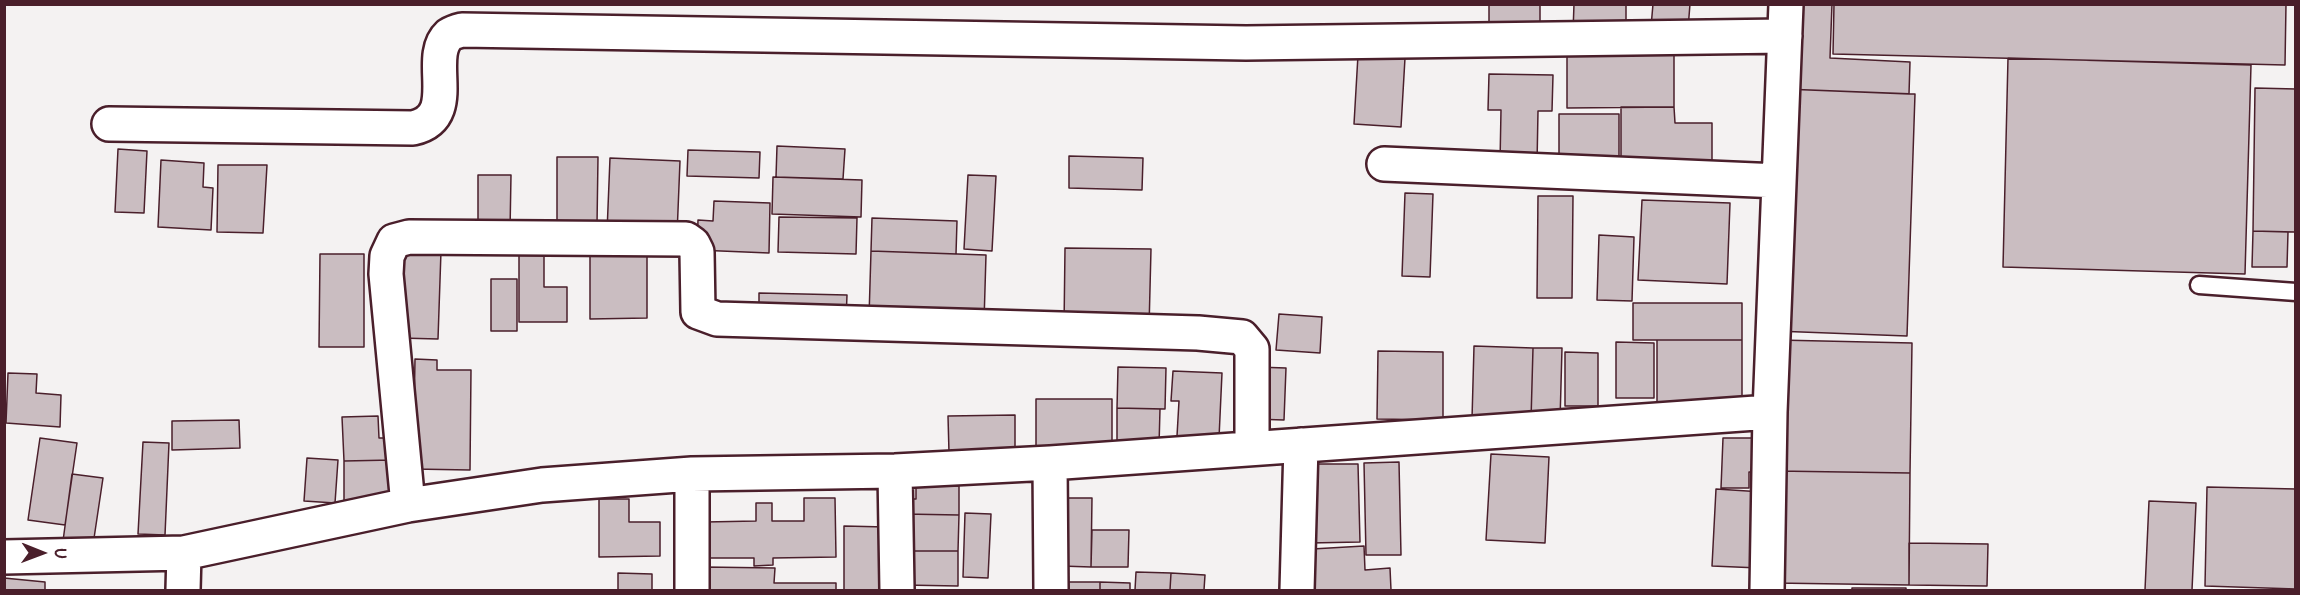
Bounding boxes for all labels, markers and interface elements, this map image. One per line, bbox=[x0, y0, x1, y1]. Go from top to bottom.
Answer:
north arrow bbox=[12, 523, 72, 583]
text: U bbox=[50, 548, 70, 559]

